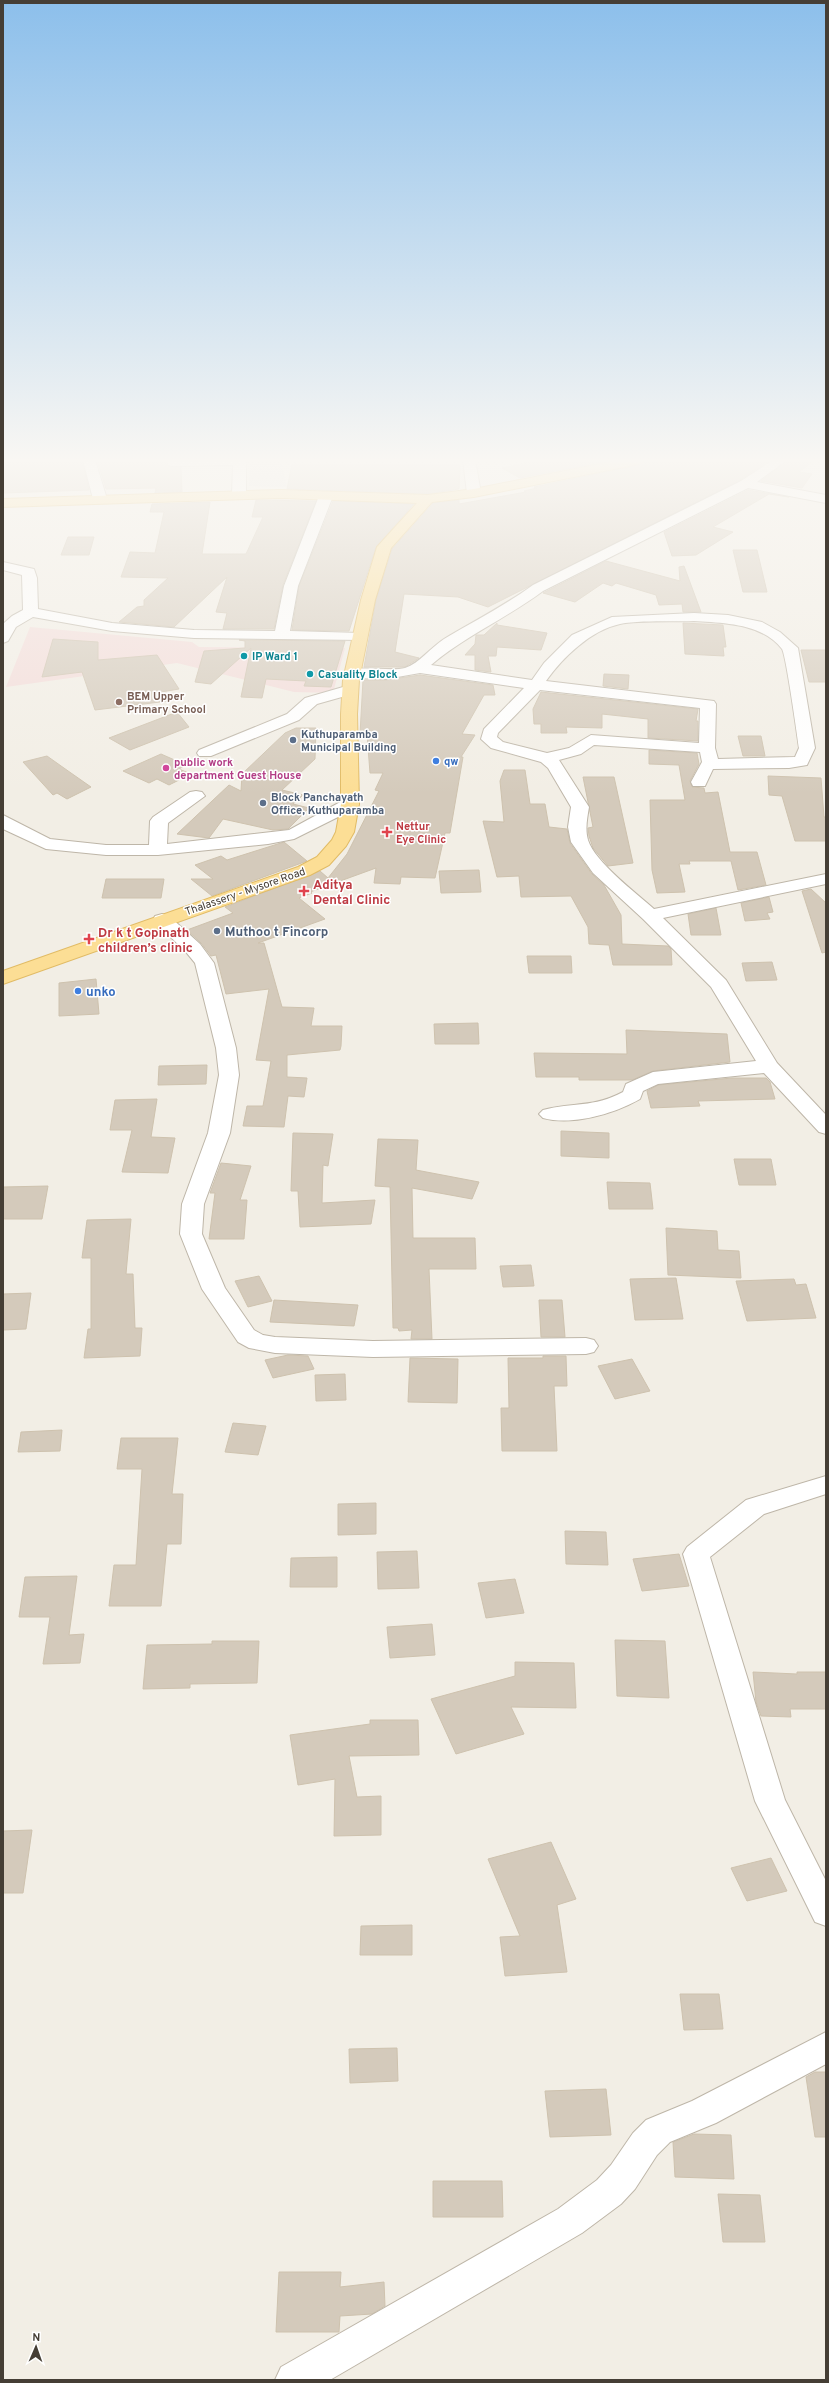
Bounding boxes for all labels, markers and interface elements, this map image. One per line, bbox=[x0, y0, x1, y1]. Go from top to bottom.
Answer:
place label: IP Ward 1 bbox=[252, 650, 298, 664]
marker: IP Ward 1 bbox=[239, 651, 249, 661]
place label: Casuality Block bbox=[318, 668, 398, 682]
marker: Casuality Block bbox=[305, 669, 315, 679]
place label: BEM Upper Primary School bbox=[127, 690, 206, 717]
marker: BEM Upper Primary School bbox=[114, 697, 124, 707]
place label: Kuthuparamba Municipal Building bbox=[301, 728, 396, 755]
marker: Kuthuparamba Municipal Building bbox=[288, 735, 298, 745]
place label: qw bbox=[444, 755, 459, 769]
place label: public work department Guest House bbox=[174, 756, 301, 783]
marker: qw bbox=[431, 756, 441, 766]
marker: public work department Guest House bbox=[161, 763, 171, 773]
place label: Block Panchayath Office, Kuthuparamba bbox=[271, 791, 384, 818]
marker: Block Panchayath Office, Kuthuparamba bbox=[258, 798, 268, 808]
place label: Nettur Eye Clinic bbox=[396, 820, 446, 847]
marker: Nettur Eye Clinic bbox=[381, 826, 393, 838]
street label: Thalassery - Mysore Road bbox=[183, 865, 307, 919]
place label: Aditya Dental Clinic bbox=[313, 878, 390, 909]
marker: Aditya Dental Clinic bbox=[298, 885, 310, 897]
place label: Muthoo t Fincorp bbox=[225, 925, 328, 941]
place label: Dr k t Gopinath children’s clinic bbox=[98, 926, 193, 957]
marker: Muthoo t Fincorp bbox=[212, 926, 222, 936]
marker: Dr k t Gopinath children’s clinic bbox=[83, 933, 95, 945]
place label: unko bbox=[86, 985, 116, 1001]
marker: unko bbox=[73, 986, 83, 996]
north arrow bbox=[16, 2327, 56, 2367]
text: N bbox=[32, 2331, 41, 2345]

